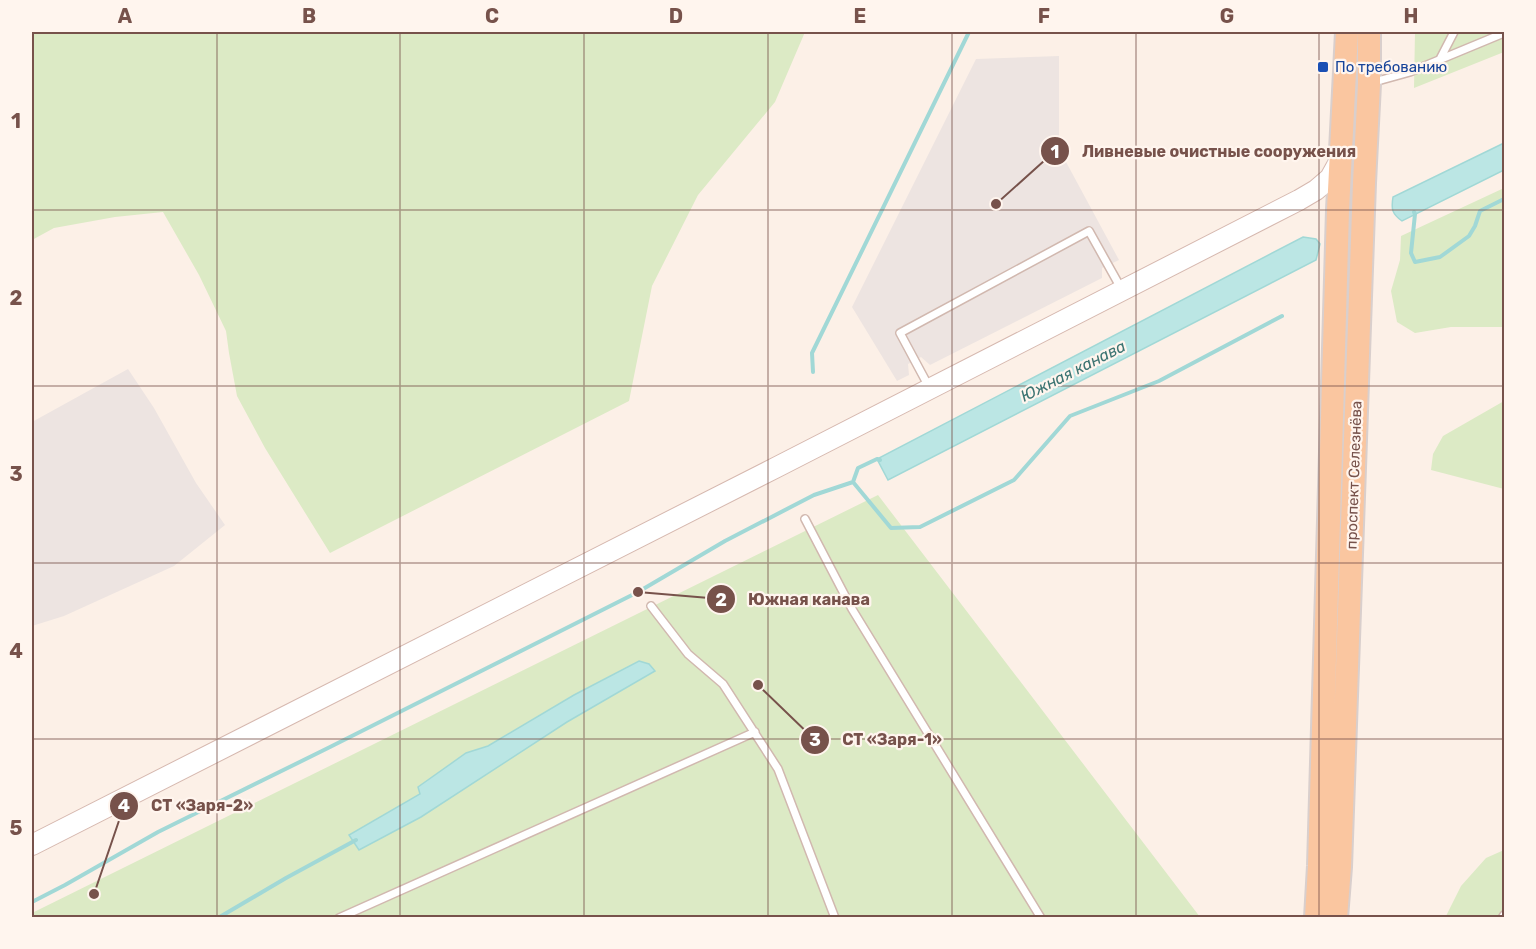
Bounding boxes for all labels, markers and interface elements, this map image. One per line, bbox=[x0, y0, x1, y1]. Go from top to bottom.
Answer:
text: A bbox=[118, 4, 133, 28]
text: B bbox=[302, 4, 316, 28]
text: C bbox=[485, 4, 499, 28]
text: D bbox=[669, 4, 683, 28]
text: E bbox=[854, 4, 866, 28]
text: F bbox=[1038, 4, 1050, 28]
text: G bbox=[1220, 4, 1234, 28]
text: H bbox=[1404, 4, 1418, 28]
place label: По требованию bbox=[1335, 58, 1447, 76]
marker: По требованию bbox=[1316, 60, 1330, 74]
text: 1 bbox=[11, 109, 21, 133]
callout: Ливневые очистные сооружения bbox=[1040, 134, 1369, 168]
text: 1 bbox=[1051, 141, 1059, 163]
text: Ливневые очистные сооружения bbox=[1082, 142, 1356, 161]
text: 2 bbox=[10, 286, 23, 310]
water label: Южная канава bbox=[1017, 336, 1129, 406]
street label: проспект Селезнёва bbox=[1342, 400, 1366, 550]
text: 3 bbox=[9, 462, 23, 486]
callout: Южная канава bbox=[706, 582, 882, 616]
text: 2 bbox=[715, 589, 727, 611]
text: Южная канава bbox=[748, 590, 870, 609]
text: 4 bbox=[9, 639, 23, 663]
callout: СТ «Заря-1» bbox=[800, 723, 953, 757]
text: 3 bbox=[809, 729, 821, 751]
text: СТ «Заря-1» bbox=[842, 730, 942, 749]
callout: СТ «Заря-2» bbox=[109, 789, 266, 823]
text: 4 bbox=[118, 795, 130, 817]
text: СТ «Заря-2» bbox=[151, 796, 253, 815]
text: 5 bbox=[10, 816, 23, 840]

